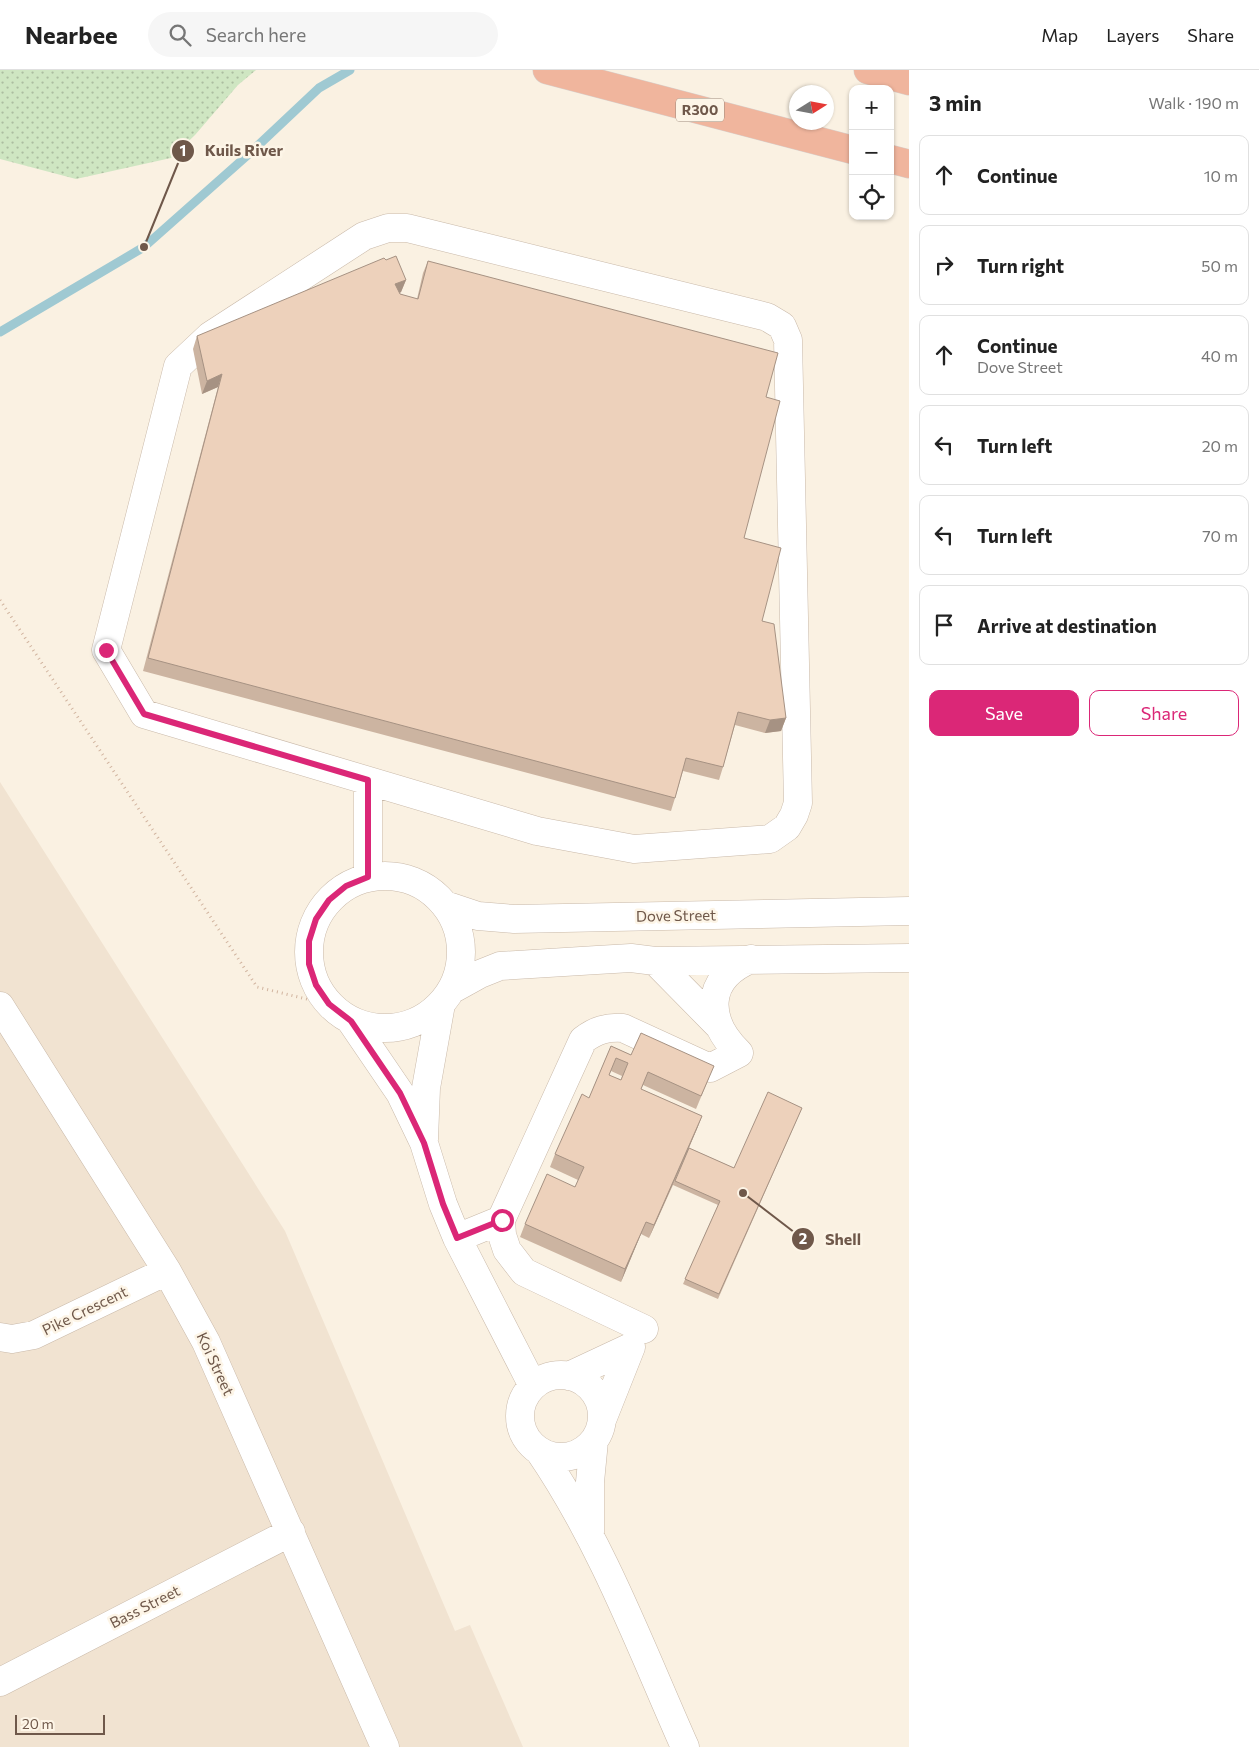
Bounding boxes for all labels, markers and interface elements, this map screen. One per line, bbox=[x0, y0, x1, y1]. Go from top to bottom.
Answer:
search box bbox=[148, 12, 498, 57]
text: Nearbee bbox=[25, 20, 118, 49]
icon: search bbox=[166, 21, 194, 49]
text: Search here bbox=[206, 23, 306, 46]
text: Map bbox=[1041, 24, 1078, 46]
text: Layers bbox=[1106, 24, 1159, 46]
text: Share bbox=[1187, 24, 1234, 46]
north arrow bbox=[789, 85, 834, 130]
map controls bbox=[849, 85, 894, 220]
button: + bbox=[849, 85, 894, 130]
text: 3 min bbox=[929, 90, 982, 115]
text: Walk · 190 m bbox=[1149, 93, 1239, 112]
road number: R300 bbox=[676, 98, 724, 122]
button: − bbox=[849, 130, 894, 175]
callout: Kuils River bbox=[170, 135, 293, 166]
text: Kuils River bbox=[205, 140, 284, 159]
text: 1 bbox=[180, 141, 186, 159]
icon: ahead bbox=[930, 161, 958, 189]
text: Continue bbox=[977, 164, 1057, 187]
text: 10 m bbox=[1204, 166, 1238, 185]
button: locate bbox=[849, 175, 894, 220]
icon: right bbox=[930, 251, 958, 279]
text: Turn right bbox=[977, 254, 1064, 277]
text: 50 m bbox=[1201, 256, 1238, 275]
text: Continue bbox=[977, 334, 1057, 357]
icon: ahead bbox=[930, 341, 958, 369]
text: 40 m bbox=[1201, 346, 1238, 365]
text: Dove Street bbox=[977, 357, 1063, 376]
icon: left bbox=[930, 431, 958, 459]
text: Turn left bbox=[977, 434, 1052, 457]
text: 20 m bbox=[1202, 436, 1238, 455]
icon: left bbox=[930, 521, 958, 549]
text: Turn left bbox=[977, 524, 1052, 547]
text: 70 m bbox=[1202, 526, 1238, 545]
icon: arrive bbox=[930, 611, 958, 639]
text: Arrive at destination bbox=[977, 614, 1157, 637]
route end bbox=[95, 639, 118, 662]
button: Save bbox=[929, 690, 1079, 736]
button: Share bbox=[1089, 690, 1239, 736]
street label: Dove Street bbox=[636, 905, 716, 925]
route start bbox=[491, 1209, 514, 1232]
callout: Shell bbox=[790, 1223, 871, 1254]
text: 2 bbox=[799, 1229, 807, 1247]
text: Shell bbox=[825, 1229, 861, 1248]
street label: Pike Crescent bbox=[39, 1282, 130, 1339]
street label: Koi Street bbox=[193, 1329, 238, 1398]
street label: Bass Street bbox=[106, 1581, 183, 1631]
scale bar bbox=[15, 1712, 105, 1735]
text: 20 m bbox=[22, 1715, 54, 1732]

